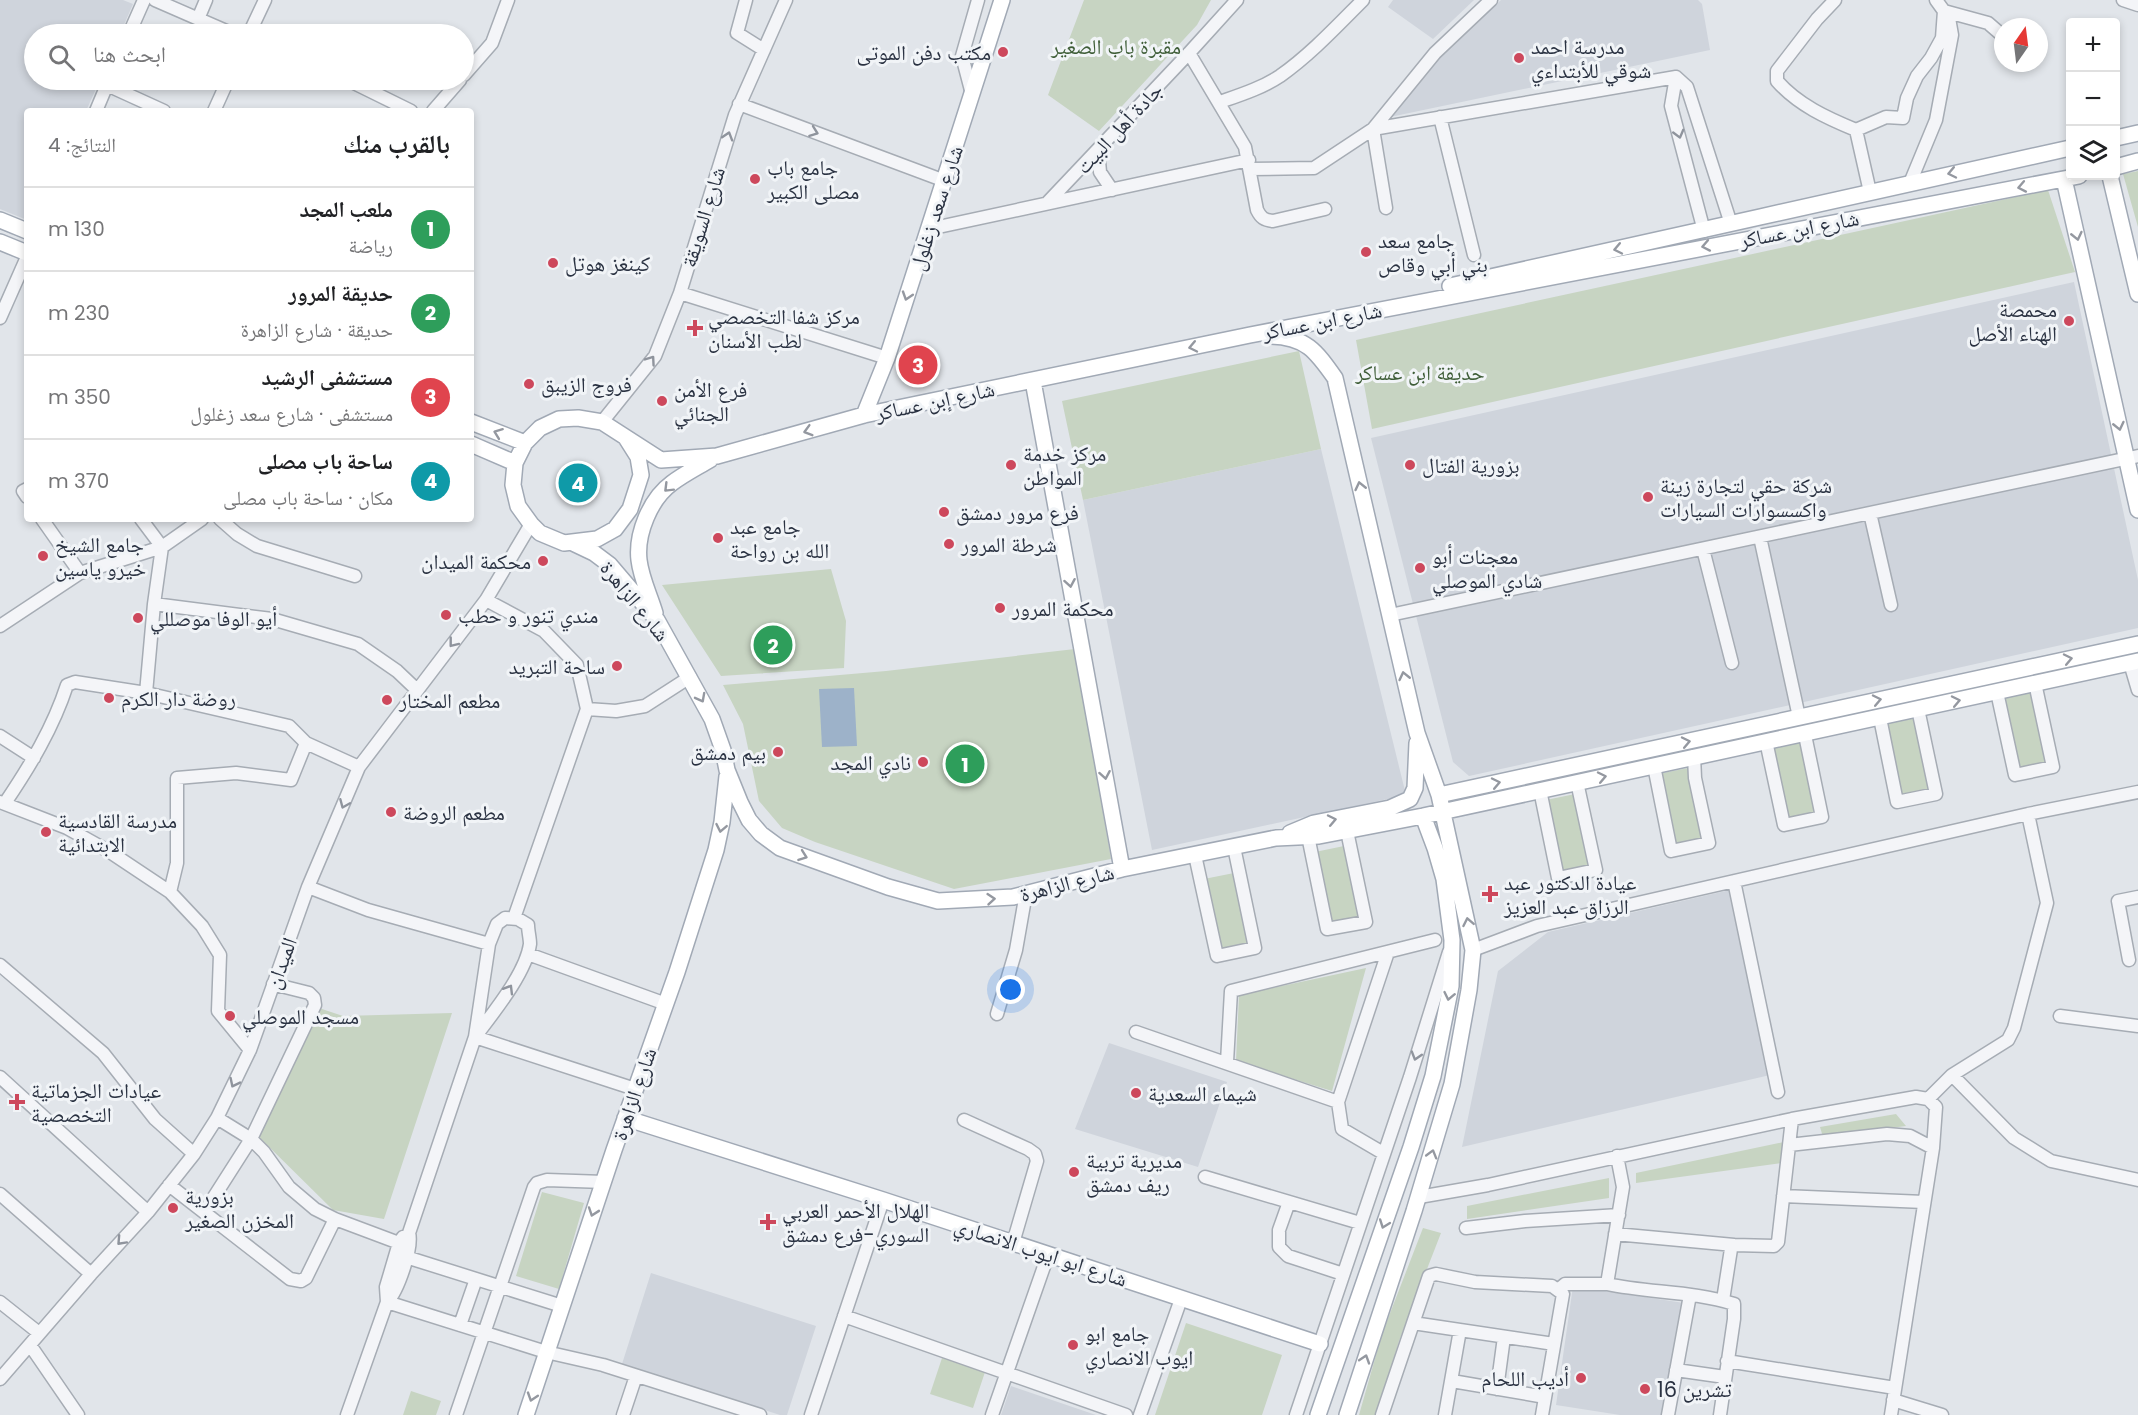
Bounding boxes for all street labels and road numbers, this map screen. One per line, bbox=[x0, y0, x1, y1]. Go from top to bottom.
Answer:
street label: جادة أهل البيت bbox=[1069, 76, 1169, 180]
street label: شارع سعد زغلول bbox=[902, 142, 970, 274]
street label: شارع السويقة bbox=[674, 163, 732, 271]
street label: شارع ابن عساكر bbox=[1736, 203, 1861, 255]
street label: شارع ابن عساكر bbox=[1259, 295, 1384, 347]
street label: شارع إبن عساكر bbox=[872, 374, 997, 428]
street label: شارع الزاهرة bbox=[593, 554, 677, 648]
street label: شارع الزاهرة bbox=[1017, 857, 1117, 909]
street label: الميدان bbox=[258, 933, 304, 993]
street label: شارع الزاهرة bbox=[605, 1044, 663, 1144]
street label: شارع ابو ايوب الانصاري bbox=[950, 1210, 1131, 1296]

